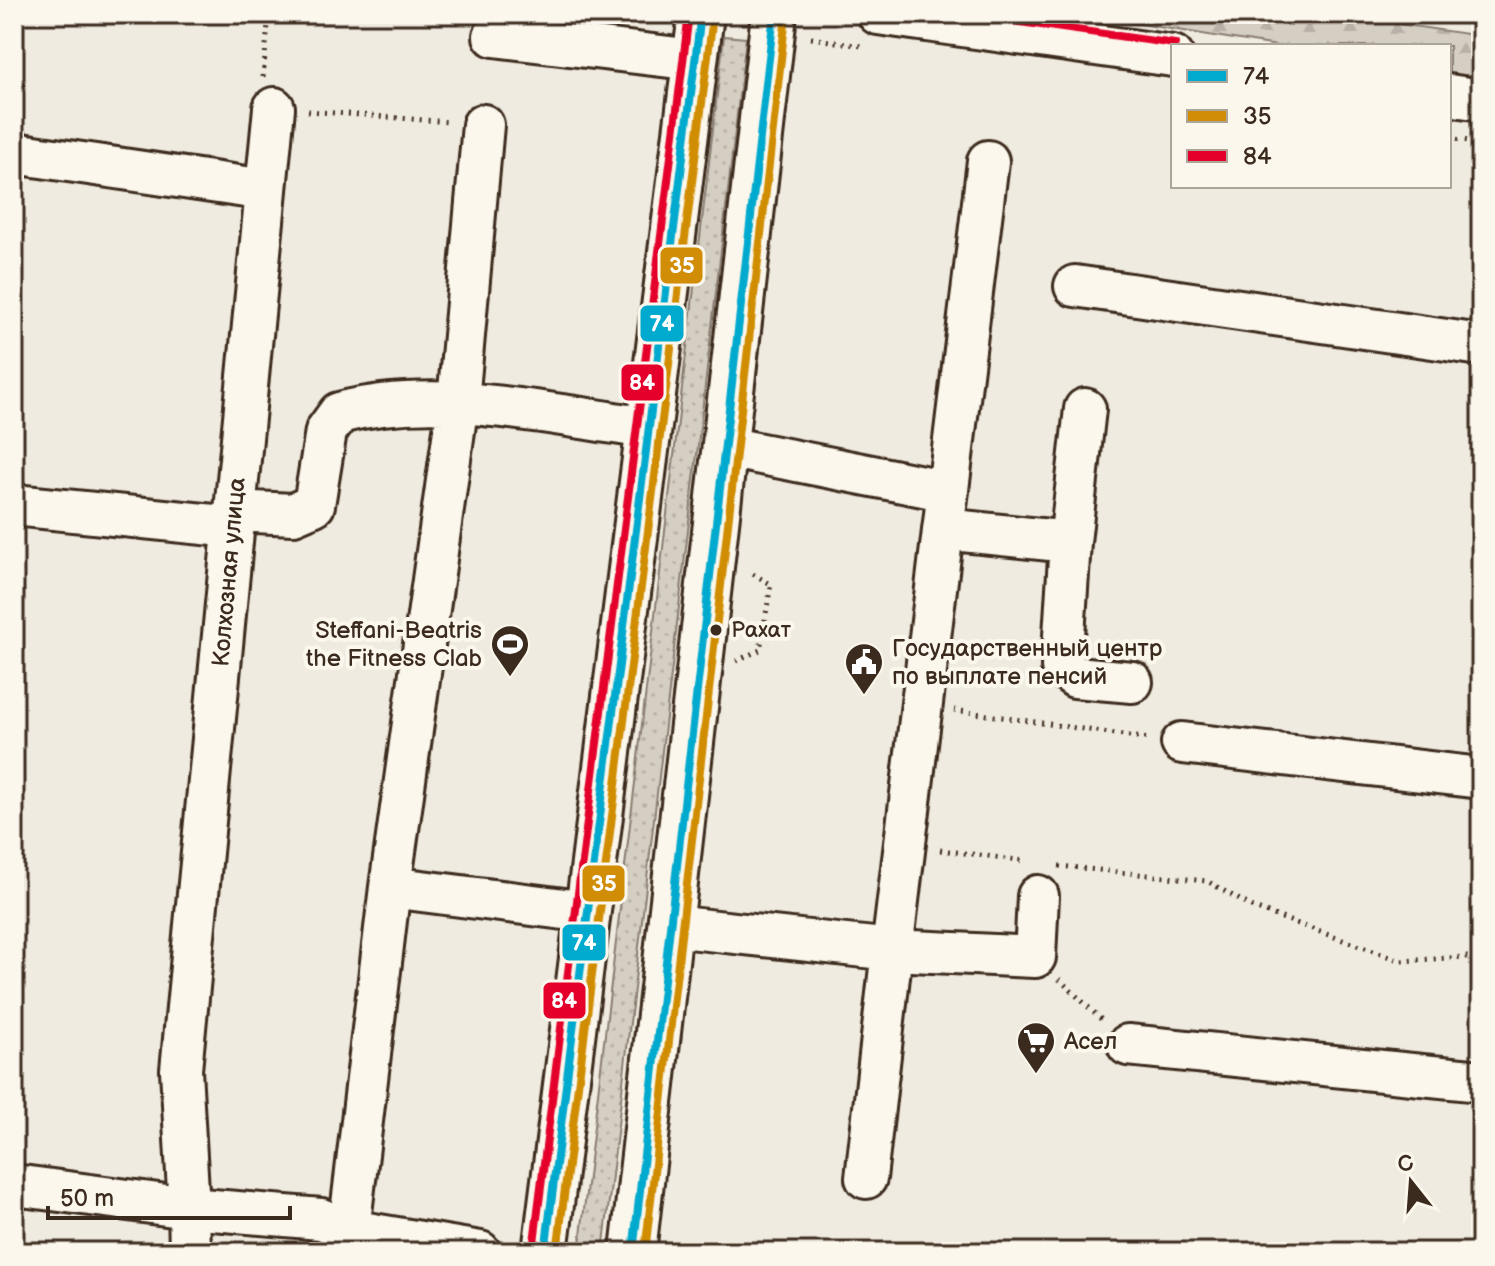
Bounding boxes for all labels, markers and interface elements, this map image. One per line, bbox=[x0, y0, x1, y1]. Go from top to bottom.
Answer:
legend bbox=[1171, 44, 1451, 188]
text: 74 bbox=[1243, 62, 1270, 91]
text: 35 bbox=[1243, 102, 1272, 131]
text: 84 bbox=[1243, 142, 1272, 171]
line badge: 35 bbox=[659, 246, 704, 285]
text: 35 bbox=[669, 253, 695, 280]
line badge: 74 bbox=[639, 304, 685, 343]
text: 74 bbox=[649, 311, 675, 338]
line badge: 84 bbox=[620, 363, 665, 402]
text: 84 bbox=[629, 370, 655, 397]
street label: Колхозная улица bbox=[206, 476, 252, 668]
place label: Steffani-Beatris the Fitness Clab bbox=[306, 616, 482, 673]
place label: Рахат bbox=[731, 617, 792, 644]
marker: Рахат bbox=[708, 622, 724, 638]
sports icon: Steffani-Beatris the Fitness Clab bbox=[489, 623, 531, 678]
place label: Государственный центр по выплате пенсий bbox=[892, 634, 1163, 691]
public building icon: Государственный центр по выплате пенсий bbox=[843, 641, 885, 696]
line badge: 35 bbox=[581, 864, 626, 903]
text: 35 bbox=[591, 871, 617, 898]
line badge: 74 bbox=[561, 923, 607, 962]
text: 74 bbox=[571, 930, 597, 957]
line badge: 84 bbox=[542, 981, 587, 1020]
text: 84 bbox=[551, 988, 577, 1015]
supermarket icon: Асел bbox=[1015, 1020, 1057, 1075]
place label: Асел bbox=[1063, 1027, 1117, 1056]
north arrow bbox=[1371, 1142, 1451, 1222]
text: С bbox=[1394, 1149, 1417, 1179]
scale bar bbox=[48, 1170, 290, 1220]
text: 50 m bbox=[60, 1184, 114, 1213]

